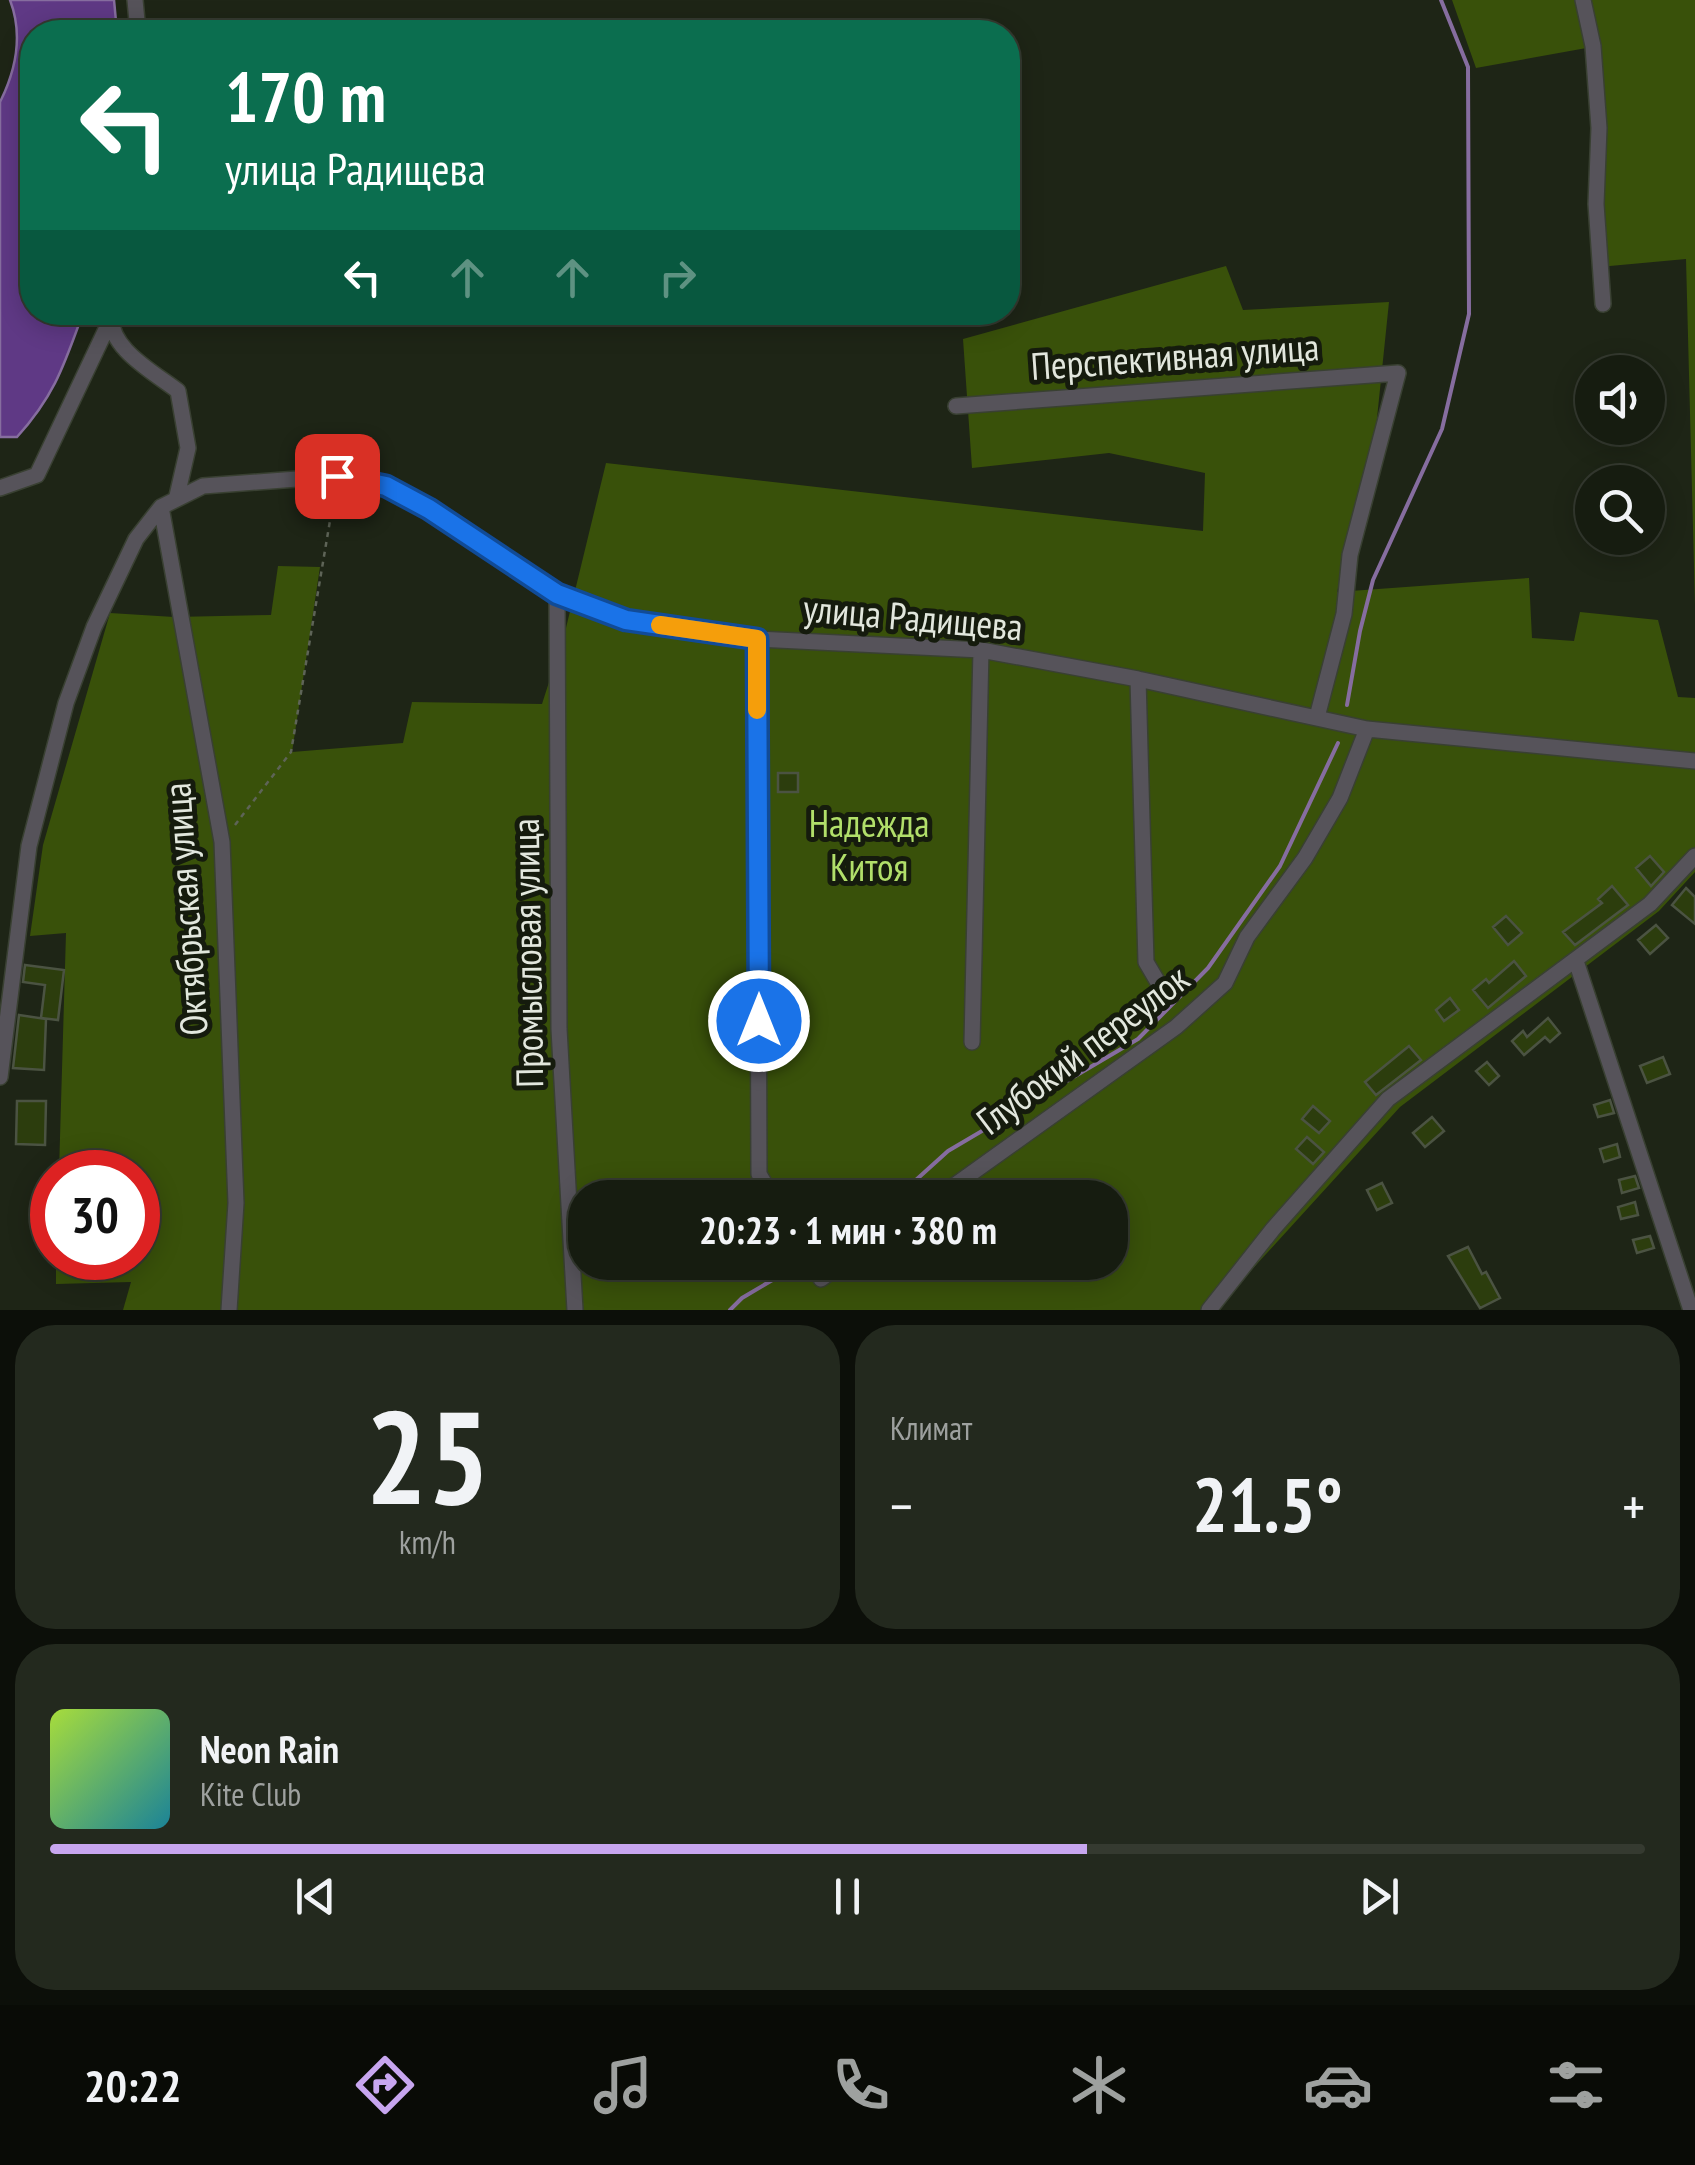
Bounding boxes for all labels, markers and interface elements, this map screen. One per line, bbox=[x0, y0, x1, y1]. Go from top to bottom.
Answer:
text: 170 m bbox=[225, 51, 386, 141]
icon: left bbox=[60, 60, 190, 190]
text: улица Радищева bbox=[225, 139, 486, 197]
icon: left bbox=[335, 250, 390, 305]
icon: ahead bbox=[440, 250, 495, 305]
icon: ahead bbox=[545, 250, 600, 305]
icon: right bbox=[650, 250, 705, 305]
street label: Перспективная улица bbox=[1029, 321, 1321, 390]
map controls bbox=[1575, 355, 1665, 555]
button: sound bbox=[1575, 355, 1665, 445]
pin bbox=[295, 434, 380, 519]
icon: arrive bbox=[310, 449, 365, 504]
button: search bbox=[1575, 465, 1665, 555]
street label: улица Радищева bbox=[801, 583, 1025, 651]
street label: Октябрьская улица bbox=[151, 781, 218, 1037]
park label: Надежда Китоя bbox=[809, 798, 929, 891]
street label: Промысловая улица bbox=[500, 818, 553, 1088]
street label: Глубокий переулок bbox=[966, 953, 1198, 1145]
position arrow bbox=[707, 969, 811, 1073]
speed limit sign: 30 bbox=[30, 1150, 160, 1280]
text: 20:23 · 1 мин · 380 m bbox=[699, 1205, 997, 1254]
text: 25 bbox=[365, 1372, 490, 1540]
text: Климат bbox=[890, 1407, 972, 1449]
text: 21.5° bbox=[1192, 1456, 1343, 1553]
text: − bbox=[890, 1470, 913, 1541]
text: + bbox=[1622, 1470, 1645, 1541]
text: km/h bbox=[399, 1521, 456, 1563]
text: Neon Rain bbox=[200, 1724, 339, 1773]
text: Kite Club bbox=[200, 1773, 301, 1815]
icon: previous bbox=[288, 1869, 343, 1924]
icon: pause bbox=[820, 1869, 875, 1924]
icon: next bbox=[1352, 1869, 1407, 1924]
icon: directions bbox=[350, 2050, 420, 2120]
icon: music bbox=[588, 2050, 658, 2120]
icon: phone bbox=[826, 2050, 896, 2120]
icon: climate bbox=[1064, 2050, 1134, 2120]
icon: car bbox=[1303, 2050, 1373, 2120]
icon: filters bbox=[1541, 2050, 1611, 2120]
text: 20:22 bbox=[84, 2056, 181, 2114]

